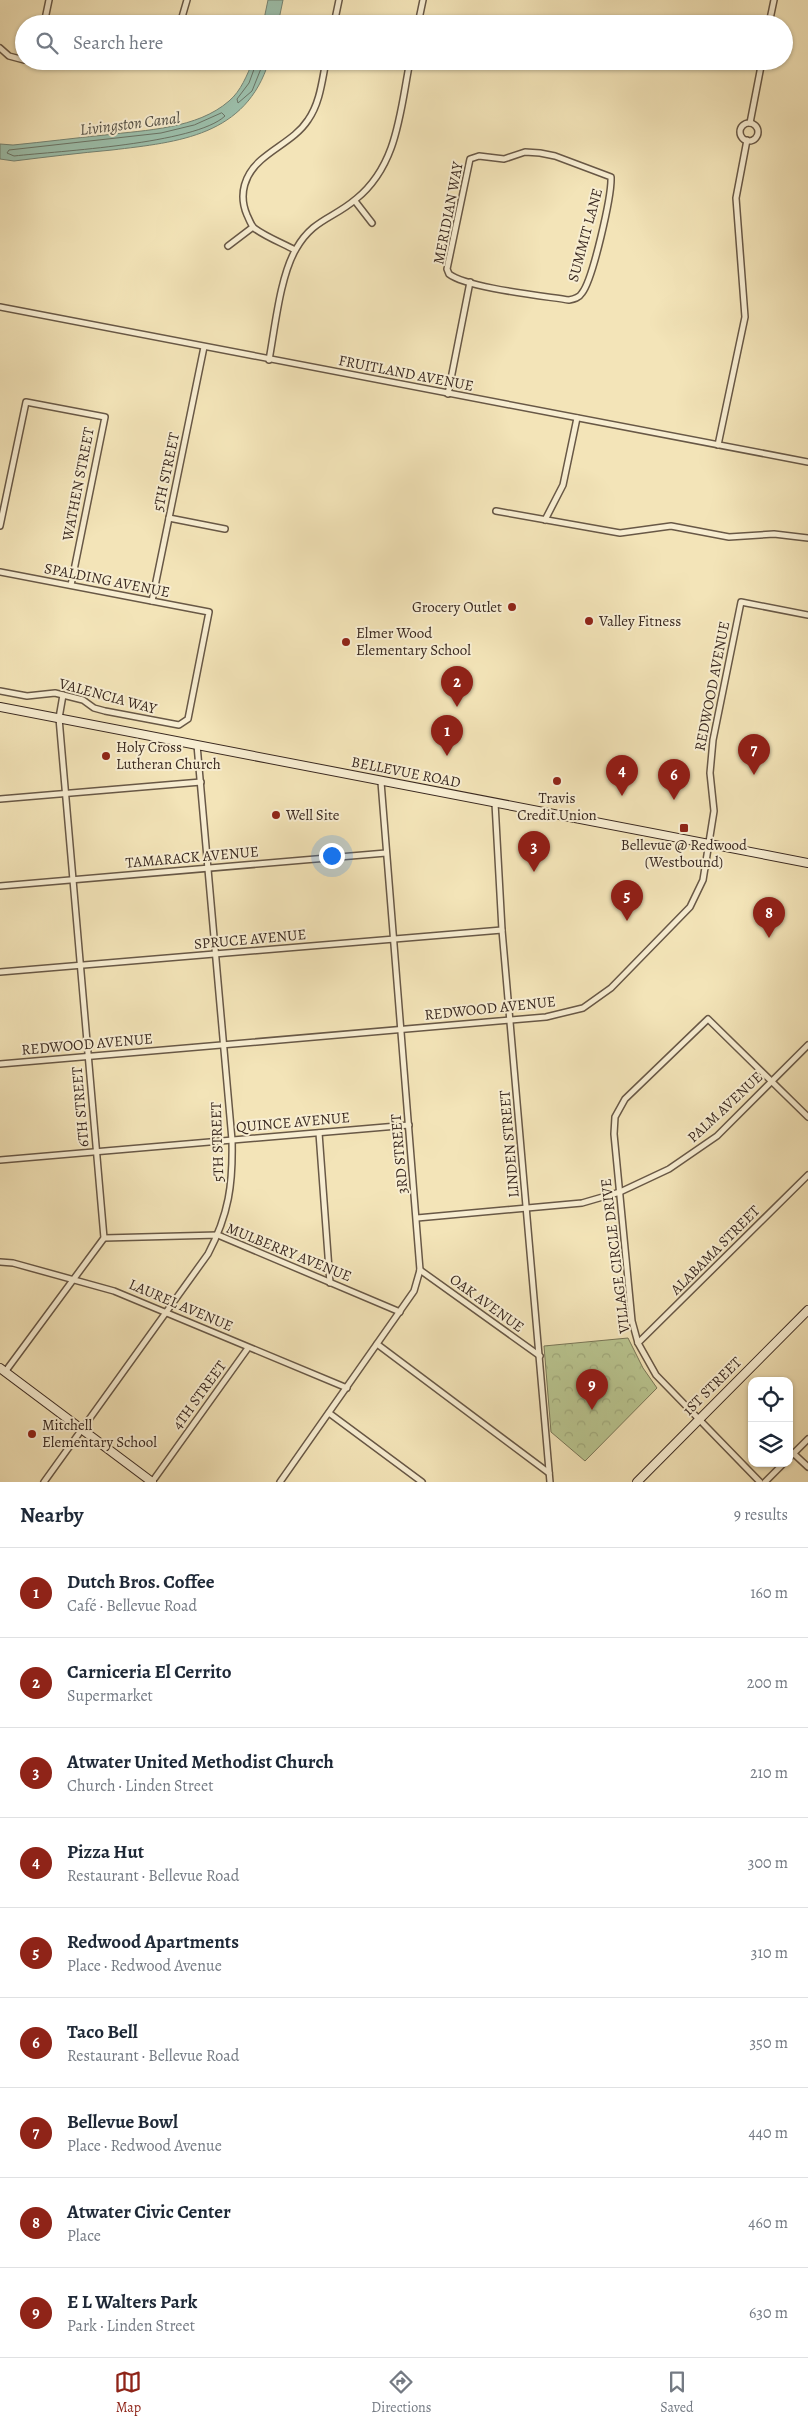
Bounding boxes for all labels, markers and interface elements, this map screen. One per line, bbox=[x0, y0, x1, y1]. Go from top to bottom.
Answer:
search box bbox=[15, 15, 793, 70]
icon: search bbox=[33, 29, 61, 57]
text: Search here bbox=[73, 30, 163, 56]
water label: Livingston Canal bbox=[79, 107, 181, 141]
street label: MERIDIAN WAY bbox=[428, 159, 468, 266]
street label: SUMMIT LANE bbox=[563, 186, 607, 284]
street label: FRUITLAND AVENUE bbox=[337, 350, 475, 396]
street label: WATHEN STREET bbox=[57, 425, 99, 543]
street label: 5TH STREET bbox=[148, 430, 184, 513]
street label: SPALDING AVENUE bbox=[42, 558, 172, 602]
place label: Grocery Outlet bbox=[412, 597, 502, 617]
marker: Grocery Outlet bbox=[506, 601, 518, 613]
place label: Valley Fitness bbox=[598, 611, 681, 631]
marker: Valley Fitness bbox=[583, 615, 595, 627]
street label: REDWOOD AVENUE bbox=[690, 619, 734, 753]
place label: Elmer Wood Elementary School bbox=[356, 623, 471, 660]
marker: Elmer Wood Elementary School bbox=[340, 636, 352, 648]
pin: 2 bbox=[441, 666, 473, 707]
street label: VALENCIA WAY bbox=[56, 673, 160, 719]
pin: 1 bbox=[431, 715, 463, 756]
pin: 7 bbox=[738, 734, 770, 775]
place label: Holy Cross Lutheran Church bbox=[116, 737, 221, 774]
marker: Holy Cross Lutheran Church bbox=[100, 750, 112, 762]
street label: BELLEVUE ROAD bbox=[350, 752, 462, 792]
pin: 4 bbox=[606, 755, 638, 796]
pin: 6 bbox=[658, 759, 690, 800]
marker: Travis Credit Union bbox=[551, 775, 563, 787]
place label: Travis Credit Union bbox=[517, 788, 597, 825]
place label: Well Site bbox=[285, 805, 340, 825]
marker: Well Site bbox=[270, 809, 282, 821]
marker: Bellevue @ Redwood (Westbound) bbox=[678, 822, 690, 834]
pin: 3 bbox=[518, 831, 550, 872]
place label: Bellevue @ Redwood (Westbound) bbox=[621, 835, 748, 872]
street label: TAMARACK AVENUE bbox=[125, 841, 259, 873]
your location bbox=[319, 843, 345, 869]
pin: 5 bbox=[611, 880, 643, 921]
pin: 8 bbox=[753, 897, 785, 938]
street label: SPRUCE AVENUE bbox=[193, 924, 307, 954]
street label: REDWOOD AVENUE bbox=[423, 991, 557, 1025]
street label: REDWOOD AVENUE bbox=[20, 1028, 154, 1060]
street label: 6TH STREET bbox=[66, 1065, 93, 1148]
street label: PALM AVENUE bbox=[683, 1067, 767, 1147]
street label: LINDEN STREET bbox=[494, 1089, 524, 1199]
street label: 5TH STREET bbox=[206, 1101, 228, 1182]
street label: QUINCE AVENUE bbox=[235, 1107, 351, 1137]
street label: 3RD STREET bbox=[385, 1112, 412, 1195]
street label: VILLAGE CIRCLE DRIVE bbox=[596, 1177, 635, 1336]
street label: ALABAMA STREET bbox=[665, 1200, 765, 1300]
street label: MULBERRY AVENUE bbox=[223, 1218, 355, 1286]
street label: OAK AVENUE bbox=[446, 1269, 528, 1337]
street label: LAUREL AVENUE bbox=[126, 1274, 236, 1336]
street label: 1ST STREET bbox=[678, 1352, 746, 1420]
street label: 4TH STREET bbox=[167, 1356, 231, 1433]
pin: 9 bbox=[576, 1369, 608, 1410]
map controls bbox=[748, 1377, 793, 1467]
button: locate bbox=[748, 1377, 793, 1422]
place label: Mitchell Elementary School bbox=[42, 1415, 157, 1452]
button: layers bbox=[748, 1422, 793, 1467]
marker: Mitchell Elementary School bbox=[26, 1428, 38, 1440]
text: Nearby bbox=[20, 1501, 83, 1529]
text: 9 results bbox=[734, 1504, 788, 1526]
text: Dutch Bros. Coffee bbox=[67, 1569, 215, 1595]
text: 1 bbox=[33, 1582, 39, 1604]
text: 160 m bbox=[750, 1582, 788, 1604]
text: Café · Bellevue Road bbox=[67, 1595, 197, 1617]
text: Carniceria El Cerrito bbox=[67, 1659, 232, 1685]
text: 2 bbox=[32, 1672, 40, 1694]
text: 200 m bbox=[747, 1672, 788, 1694]
text: Supermarket bbox=[67, 1685, 153, 1707]
text: Atwater United Methodist Church bbox=[67, 1749, 334, 1775]
text: 3 bbox=[33, 1762, 39, 1784]
text: 210 m bbox=[750, 1762, 788, 1784]
text: Church · Linden Street bbox=[67, 1775, 213, 1797]
text: Pizza Hut bbox=[67, 1839, 144, 1865]
text: 4 bbox=[32, 1852, 40, 1874]
text: 300 m bbox=[748, 1852, 788, 1874]
text: Restaurant · Bellevue Road bbox=[67, 1865, 239, 1887]
text: Redwood Apartments bbox=[67, 1929, 239, 1955]
text: 5 bbox=[33, 1942, 39, 1964]
text: 310 m bbox=[751, 1942, 788, 1964]
text: Place · Redwood Avenue bbox=[67, 1955, 222, 1977]
text: Taco Bell bbox=[67, 2019, 138, 2045]
text: 6 bbox=[32, 2032, 40, 2054]
text: 350 m bbox=[749, 2032, 788, 2054]
text: Restaurant · Bellevue Road bbox=[67, 2045, 239, 2067]
text: Bellevue Bowl bbox=[67, 2109, 178, 2135]
text: 7 bbox=[33, 2122, 39, 2144]
text: 440 m bbox=[748, 2122, 788, 2144]
text: Place · Redwood Avenue bbox=[67, 2135, 222, 2157]
text: Atwater Civic Center bbox=[67, 2199, 231, 2225]
text: 8 bbox=[32, 2212, 40, 2234]
text: 460 m bbox=[748, 2212, 788, 2234]
text: Place bbox=[67, 2225, 101, 2247]
text: E L Walters Park bbox=[67, 2289, 197, 2315]
text: 9 bbox=[32, 2302, 40, 2324]
text: 630 m bbox=[749, 2302, 788, 2324]
text: Park · Linden Street bbox=[67, 2315, 195, 2337]
tab: Map bbox=[114, 2368, 142, 2417]
tab: Directions bbox=[371, 2368, 431, 2417]
tab: Saved bbox=[660, 2368, 694, 2417]

